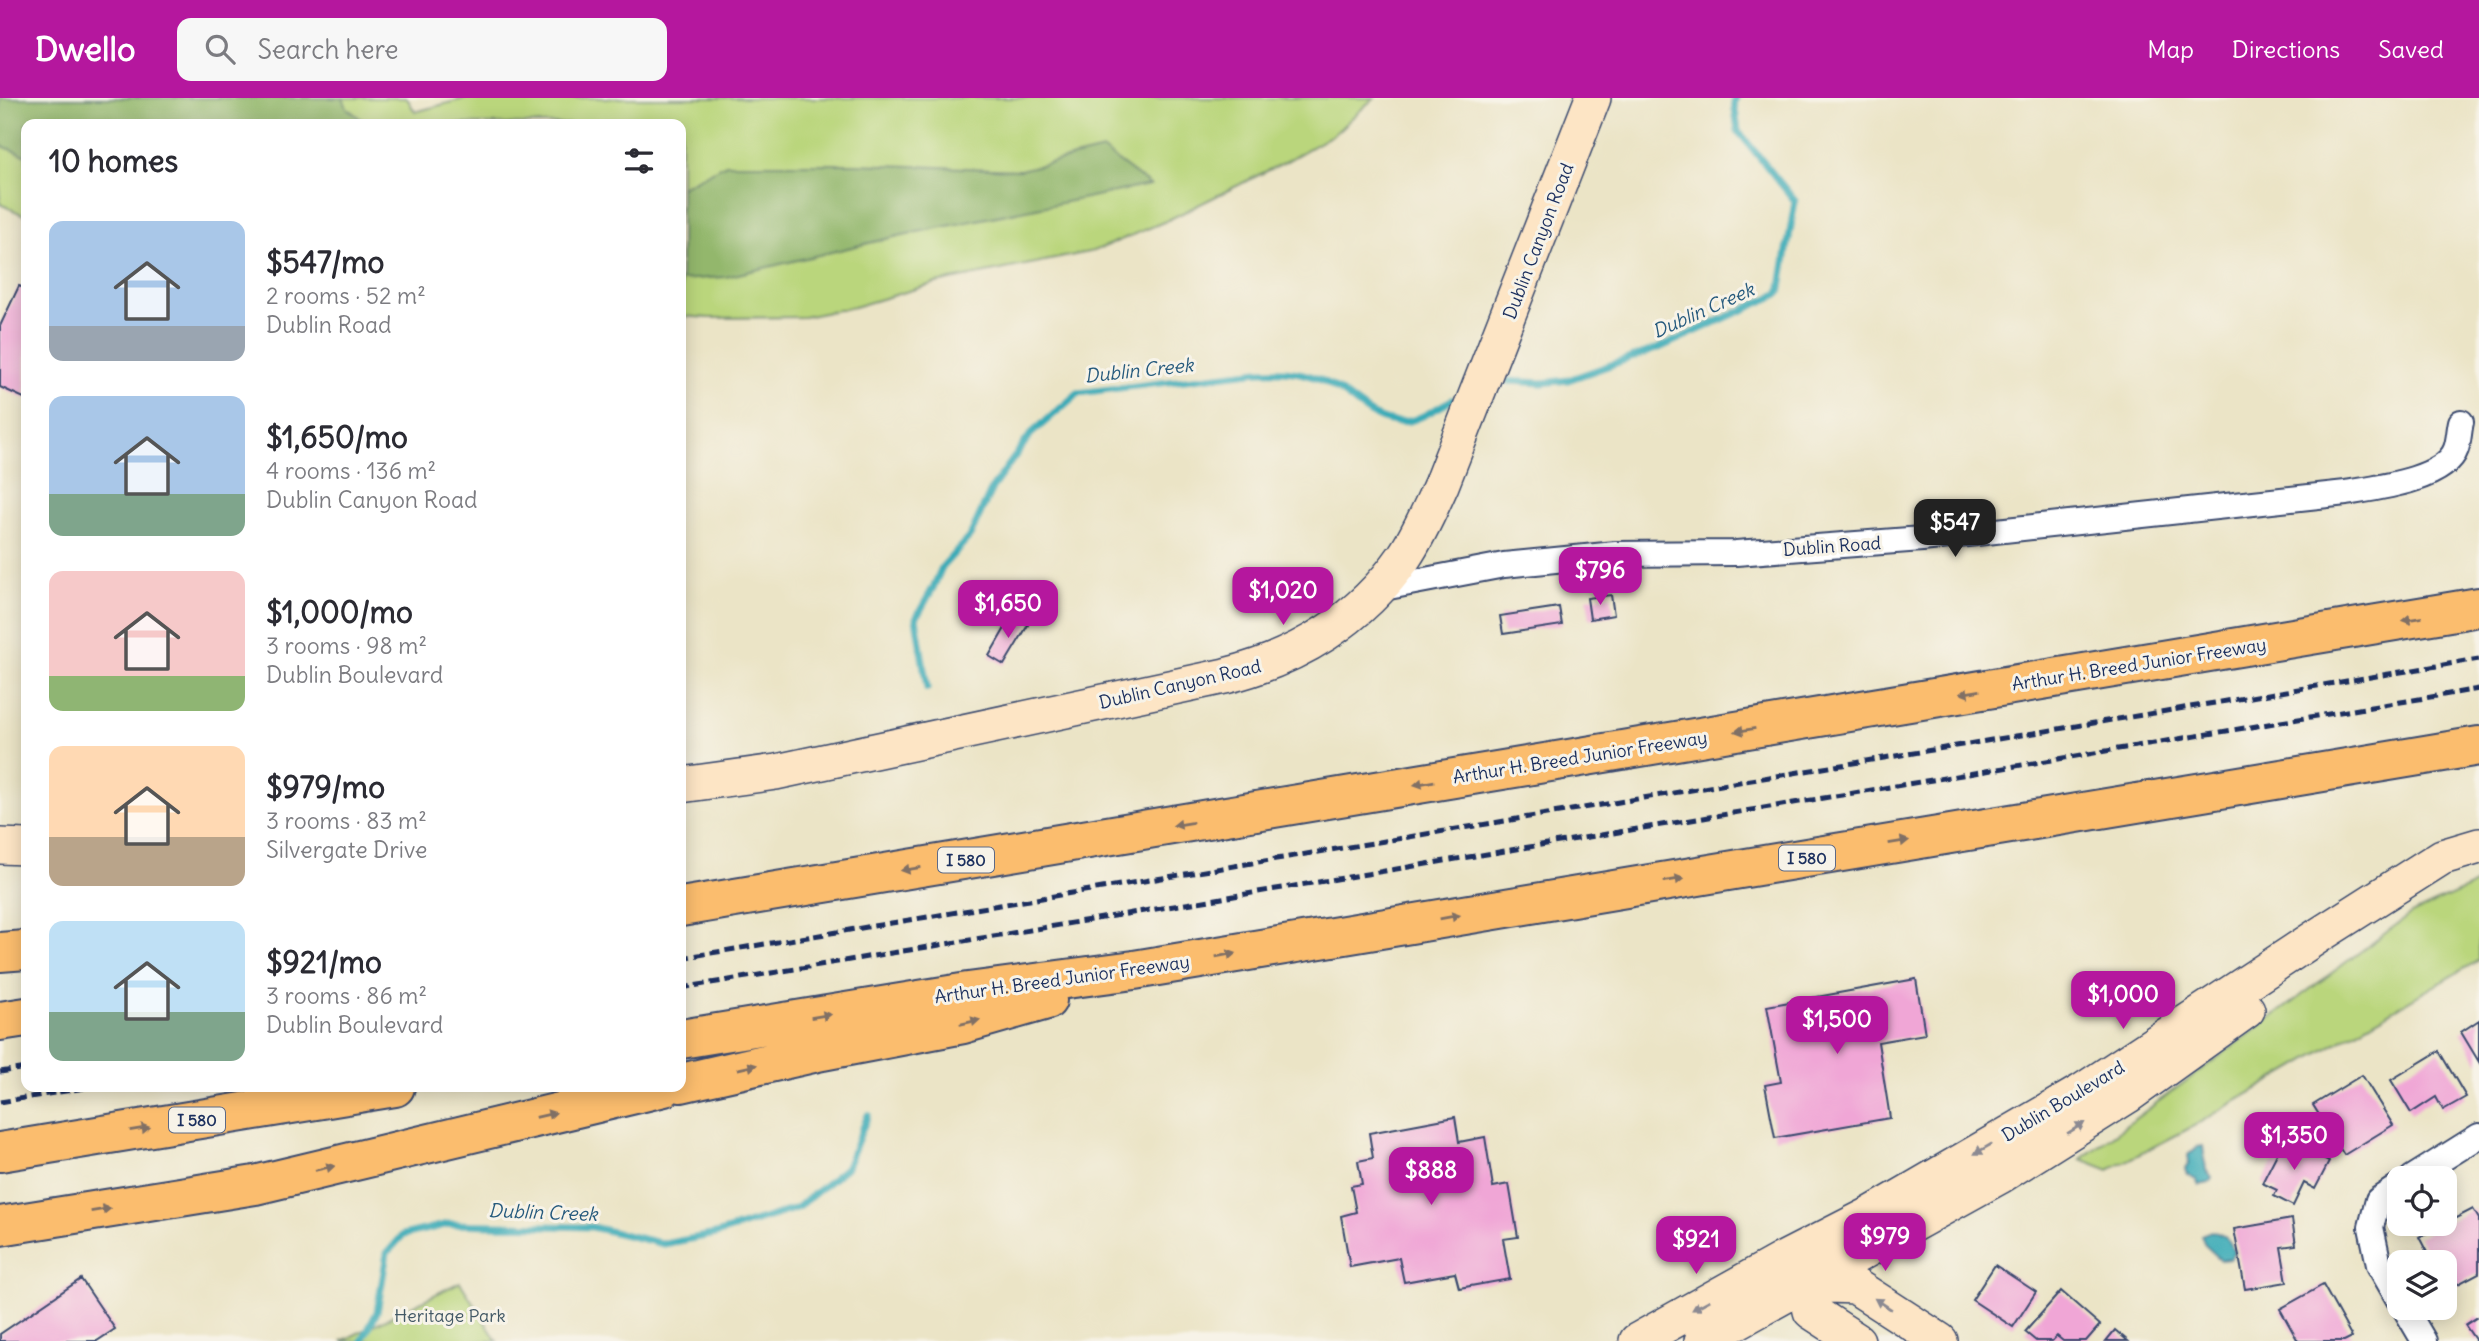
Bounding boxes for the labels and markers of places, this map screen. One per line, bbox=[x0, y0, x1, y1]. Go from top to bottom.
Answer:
pin: $547 bbox=[1914, 500, 1996, 559]
pin: $796 bbox=[1559, 547, 1641, 607]
pin: $1,020 bbox=[1226, 568, 1340, 627]
pin: $1,650 bbox=[951, 580, 1065, 640]
pin: $1,000 bbox=[2066, 972, 2180, 1031]
pin: $1,500 bbox=[1780, 996, 1894, 1056]
pin: $1,350 bbox=[2237, 1112, 2351, 1172]
pin: $888 bbox=[1390, 1148, 1472, 1207]
pin: $979 bbox=[1844, 1214, 1926, 1273]
pin: $921 bbox=[1655, 1216, 1737, 1276]

